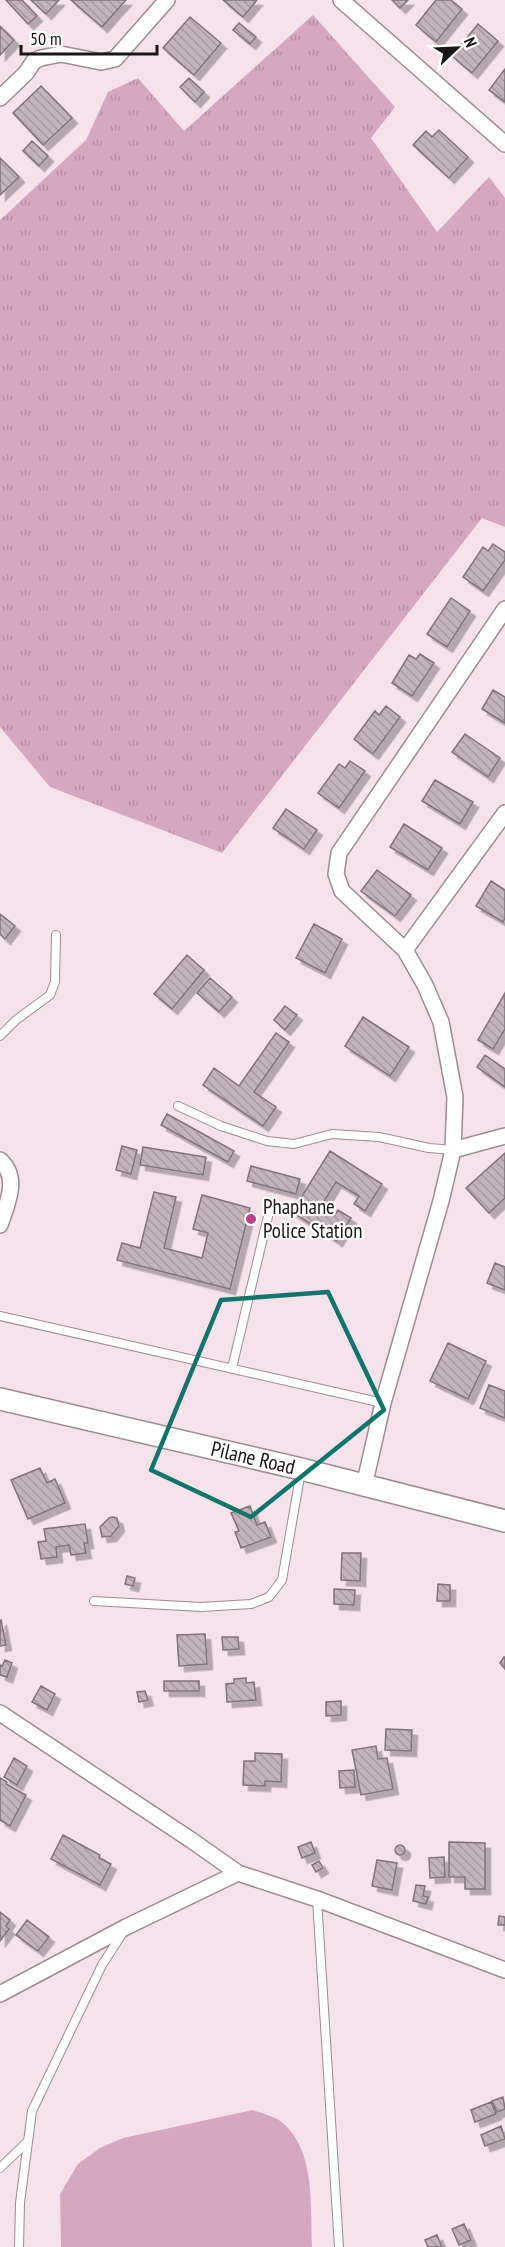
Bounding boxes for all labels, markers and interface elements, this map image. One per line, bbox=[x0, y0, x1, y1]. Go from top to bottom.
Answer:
scale bar bbox=[21, 18, 158, 56]
north arrow bbox=[427, 18, 487, 78]
text: 50 m bbox=[30, 27, 62, 50]
text: N bbox=[460, 34, 482, 50]
place label: Phaphane Police Station bbox=[263, 1193, 362, 1244]
marker: Phaphane Police Station bbox=[244, 1212, 258, 1226]
street label: Pilane Road bbox=[208, 1435, 298, 1480]

